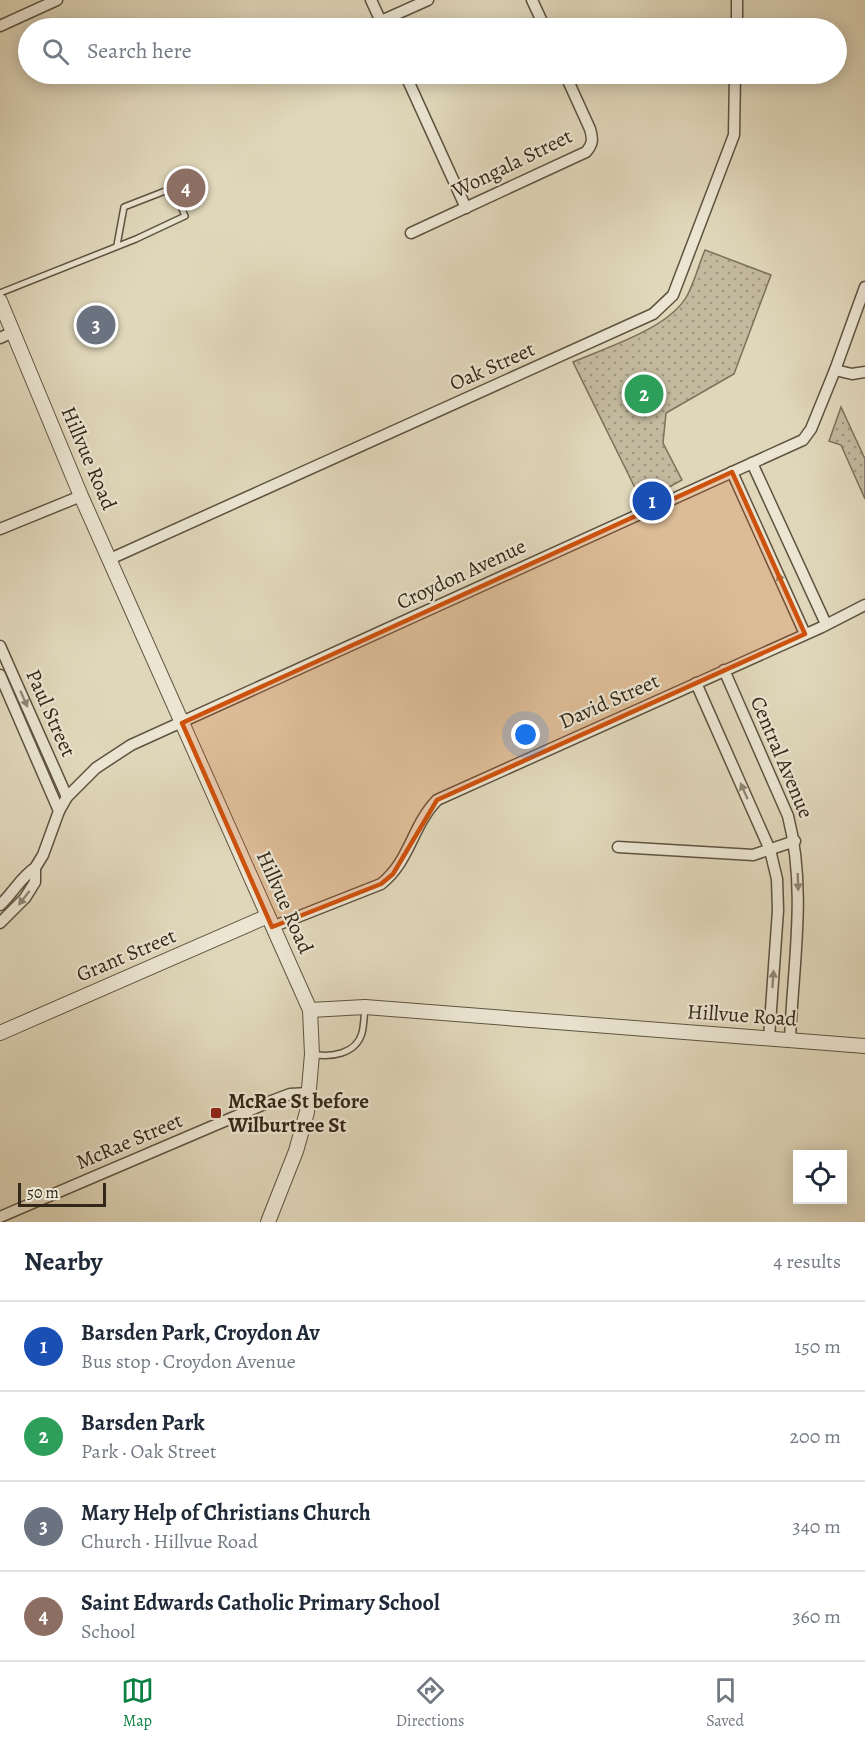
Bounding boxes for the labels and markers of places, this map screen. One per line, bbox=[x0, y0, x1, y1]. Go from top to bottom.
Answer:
pin: 4 bbox=[166, 166, 206, 210]
pin: 3 bbox=[76, 302, 116, 348]
pin: 2 bbox=[624, 372, 664, 416]
pin: 1 bbox=[632, 478, 672, 524]
place label: McRae St before Wilburtree St bbox=[227, 1087, 369, 1139]
marker: McRae St before Wilburtree St bbox=[209, 1106, 223, 1120]

